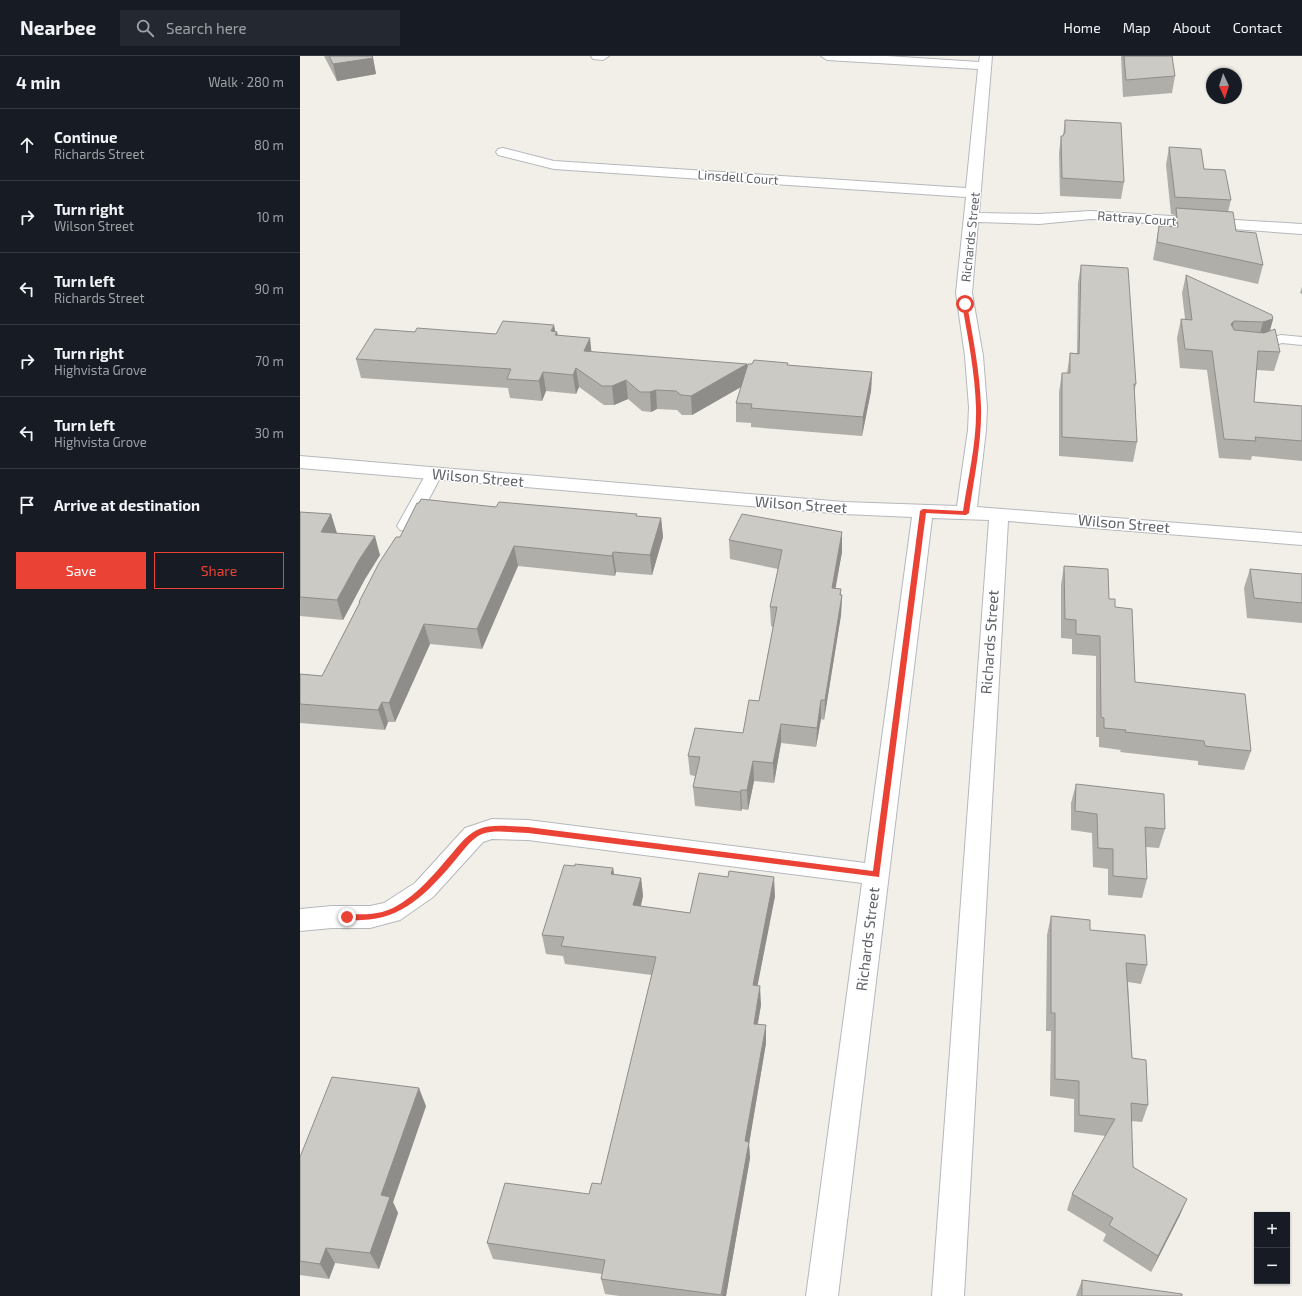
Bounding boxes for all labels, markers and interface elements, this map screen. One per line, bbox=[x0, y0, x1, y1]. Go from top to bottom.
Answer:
search box bbox=[120, 10, 400, 46]
text: Nearbee bbox=[20, 16, 96, 39]
icon: search bbox=[134, 17, 156, 39]
text: Search here bbox=[166, 19, 247, 37]
text: Home bbox=[1064, 19, 1101, 36]
text: Map bbox=[1123, 19, 1151, 36]
text: About bbox=[1173, 19, 1211, 36]
text: Contact bbox=[1233, 19, 1282, 36]
north arrow bbox=[1206, 68, 1242, 104]
text: 4 min bbox=[16, 72, 60, 92]
text: Walk · 280 m bbox=[208, 74, 284, 90]
text: Continue bbox=[54, 128, 117, 146]
icon: ahead bbox=[16, 134, 38, 156]
text: 80 m bbox=[254, 137, 284, 153]
text: Richards Street bbox=[54, 146, 144, 162]
street label: Linsdell Court bbox=[697, 166, 779, 188]
street label: Richards Street bbox=[957, 191, 983, 283]
text: Turn right bbox=[54, 200, 124, 218]
icon: right bbox=[16, 206, 38, 228]
street label: Rattray Court bbox=[1097, 207, 1177, 229]
text: 10 m bbox=[257, 209, 284, 225]
text: Wilson Street bbox=[54, 218, 134, 234]
text: Turn left bbox=[54, 272, 115, 290]
icon: left bbox=[16, 278, 38, 300]
text: 90 m bbox=[254, 281, 284, 297]
text: Richards Street bbox=[54, 290, 144, 306]
route start bbox=[956, 295, 974, 313]
text: Turn right bbox=[54, 344, 124, 362]
icon: right bbox=[16, 350, 38, 372]
text: 70 m bbox=[255, 353, 284, 369]
text: Highvista Grove bbox=[54, 362, 147, 378]
text: Turn left bbox=[54, 416, 115, 434]
icon: left bbox=[16, 422, 38, 444]
text: 30 m bbox=[255, 425, 284, 441]
text: Highvista Grove bbox=[54, 434, 147, 450]
street label: Wilson Street bbox=[431, 464, 525, 490]
street label: Wilson Street bbox=[754, 492, 848, 516]
icon: arrive bbox=[16, 494, 38, 516]
text: Arrive at destination bbox=[54, 496, 200, 514]
street label: Wilson Street bbox=[1077, 510, 1171, 536]
button: Save bbox=[16, 552, 146, 589]
button: Share bbox=[154, 552, 284, 589]
street label: Richards Street bbox=[976, 589, 1002, 695]
street label: Richards Street bbox=[852, 886, 882, 992]
route end bbox=[338, 908, 356, 926]
map controls bbox=[1254, 1212, 1290, 1284]
button: + bbox=[1254, 1212, 1290, 1248]
button: − bbox=[1254, 1248, 1290, 1284]

